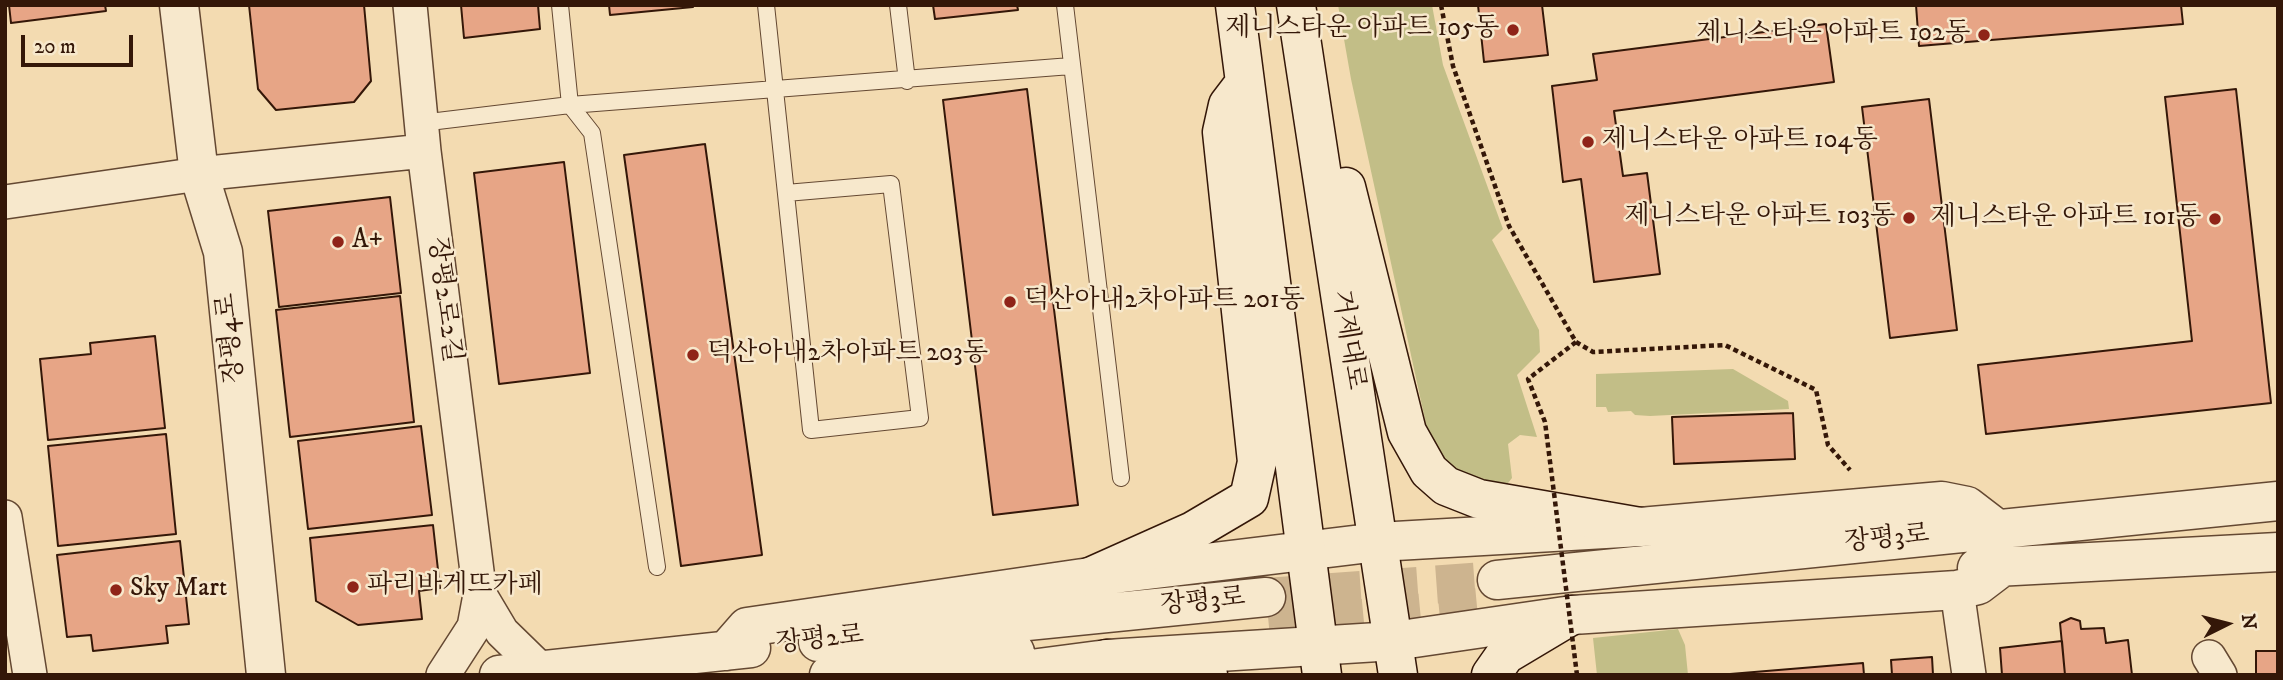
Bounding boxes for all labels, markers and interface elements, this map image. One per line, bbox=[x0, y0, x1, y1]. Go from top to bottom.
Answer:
place label: 제니스타운 아파트 105동 bbox=[1225, 14, 1499, 46]
place label: 제니스타운 아파트 102동 bbox=[1697, 19, 1970, 51]
scale bar bbox=[24, 21, 136, 65]
marker: 제니스타운 아파트 105동 bbox=[1505, 22, 1521, 38]
marker: 제니스타운 아파트 102동 bbox=[1976, 27, 1992, 43]
text: 20 m bbox=[34, 34, 76, 60]
place label: 제니스타운 아파트 104동 bbox=[1602, 126, 1878, 158]
marker: 제니스타운 아파트 104동 bbox=[1580, 134, 1596, 150]
place label: 제니스타운 아파트 103동 bbox=[1625, 202, 1895, 234]
place label: 제니스타운 아파트 101동 bbox=[1931, 203, 2201, 235]
marker: 제니스타운 아파트 103동 bbox=[1901, 210, 1917, 226]
marker: 제니스타운 아파트 101동 bbox=[2207, 211, 2223, 227]
place label: A+ bbox=[352, 226, 383, 258]
marker: A+ bbox=[330, 234, 346, 250]
street label: 장평2로2길 bbox=[420, 236, 466, 364]
place label: 덕산아내2차아파트 201동 bbox=[1024, 286, 1305, 318]
street label: 거제대로 bbox=[1324, 288, 1370, 392]
street label: 장평4로 bbox=[212, 291, 252, 385]
marker: 덕산아내2차아파트 201동 bbox=[1002, 294, 1018, 310]
place label: 덕산아내2차아파트 203동 bbox=[707, 339, 988, 371]
marker: 덕산아내2차아파트 203동 bbox=[685, 347, 701, 363]
street label: 장평3로 bbox=[1843, 520, 1931, 560]
place label: 파리바게뜨카페 bbox=[367, 571, 543, 603]
place label: Sky Mart bbox=[130, 574, 227, 606]
marker: 파리바게뜨카페 bbox=[345, 579, 361, 595]
marker: Sky Mart bbox=[108, 582, 124, 598]
street label: 장평3로 bbox=[1159, 583, 1247, 623]
north arrow bbox=[2192, 589, 2262, 659]
text: N bbox=[2236, 613, 2261, 631]
street label: 장평2로 bbox=[775, 621, 865, 661]

